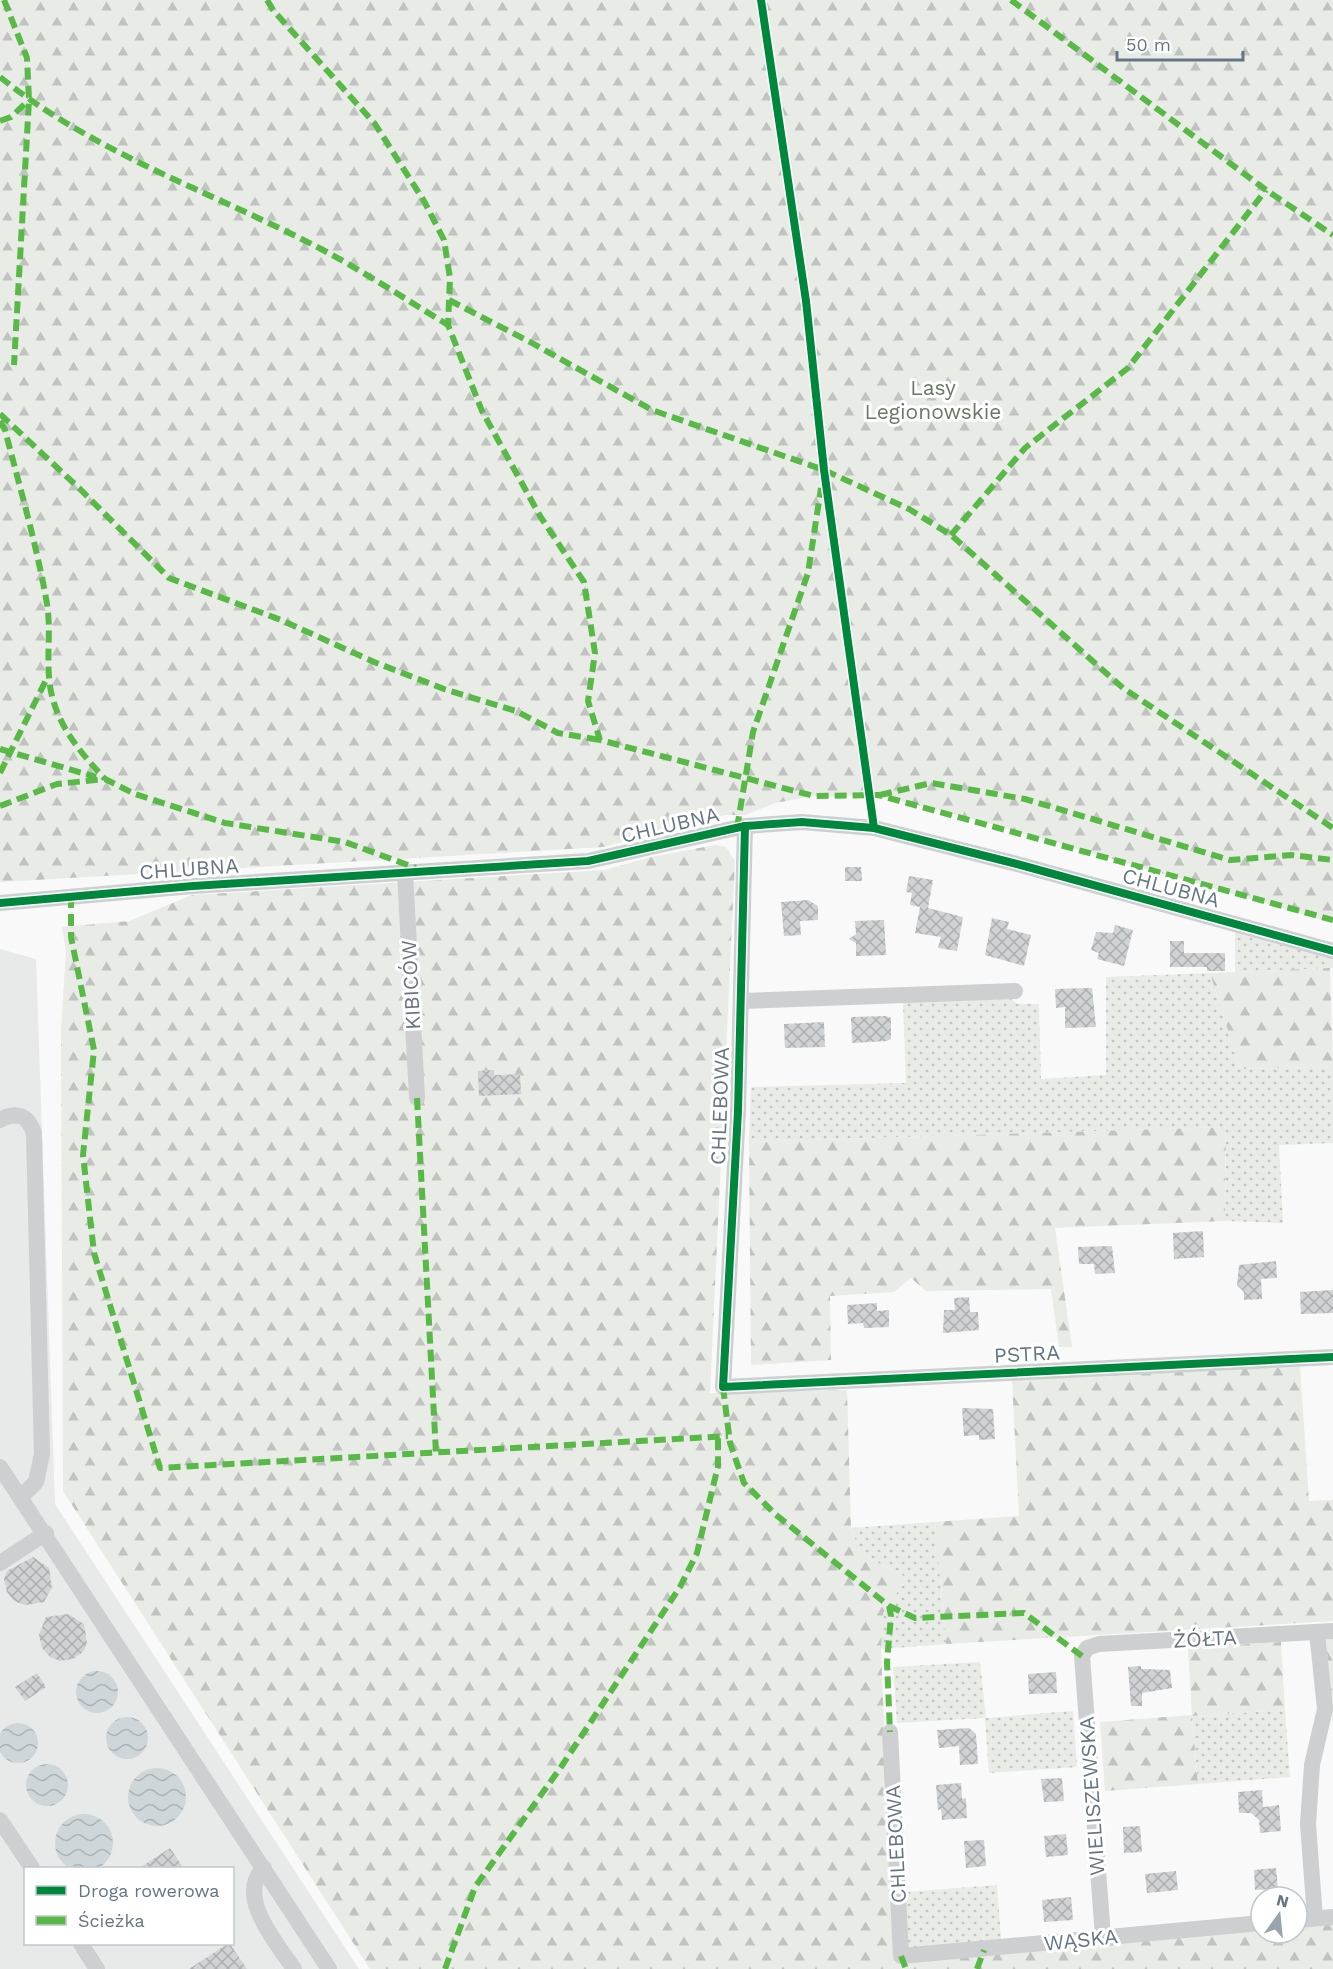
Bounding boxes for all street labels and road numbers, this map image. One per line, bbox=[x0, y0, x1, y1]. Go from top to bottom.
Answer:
street label: CHLUBNA bbox=[618, 801, 721, 848]
street label: CHLUBNA bbox=[138, 853, 240, 884]
street label: CHLUBNA bbox=[1120, 863, 1223, 913]
street label: KIBICÓW bbox=[396, 939, 425, 1031]
street label: CHLEBOWA bbox=[705, 1046, 734, 1165]
street label: PSTRA bbox=[993, 1339, 1061, 1368]
street label: ŻÓŁTA bbox=[1172, 1624, 1238, 1653]
street label: WIELISZEWSKA bbox=[1073, 1715, 1110, 1877]
street label: CHLEBOWA bbox=[880, 1784, 911, 1904]
street label: WĄSKA bbox=[1043, 1923, 1119, 1956]

